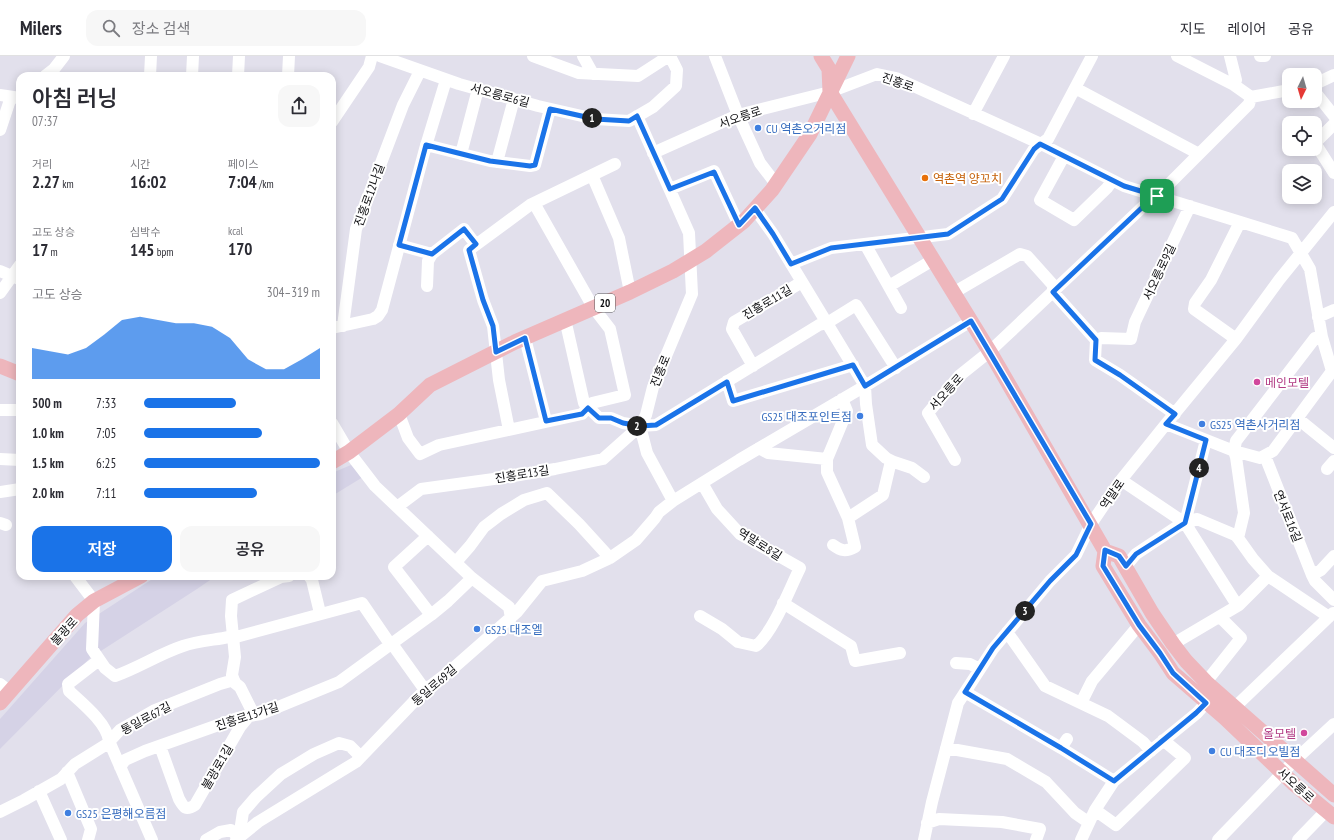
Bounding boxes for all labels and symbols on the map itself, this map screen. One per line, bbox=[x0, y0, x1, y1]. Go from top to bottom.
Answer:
north arrow bbox=[1282, 68, 1322, 108]
street label: 진흥로 bbox=[880, 70, 916, 94]
street label: 서오릉로6길 bbox=[469, 80, 531, 110]
street label: 서오릉로 bbox=[717, 103, 763, 131]
pin: 1 bbox=[582, 108, 602, 128]
place label: CU 역촌오거리점 bbox=[766, 121, 847, 136]
marker: CU 역촌오거리점 bbox=[753, 123, 763, 133]
street label: 진흥로12나길 bbox=[351, 161, 387, 229]
place label: 역촌역 양꼬치 bbox=[933, 171, 1002, 186]
marker: 역촌역 양꼬치 bbox=[920, 173, 930, 183]
pin bbox=[1140, 179, 1174, 213]
street label: 서오릉로9길 bbox=[1139, 241, 1179, 303]
street label: 진흥로11길 bbox=[740, 281, 794, 323]
road number: 20 bbox=[595, 294, 615, 312]
street label: 진흥로 bbox=[647, 353, 673, 389]
street label: 서오릉로 bbox=[926, 371, 966, 413]
place label: 메인모텔 bbox=[1265, 375, 1309, 390]
marker: 메인모텔 bbox=[1252, 377, 1262, 387]
place label: GS25 대조포인트점 bbox=[761, 409, 852, 424]
marker: GS25 대조포인트점 bbox=[855, 411, 865, 421]
pin: 2 bbox=[627, 416, 647, 436]
place label: GS25 역촌사거리점 bbox=[1210, 417, 1301, 432]
marker: GS25 역촌사거리점 bbox=[1197, 419, 1207, 429]
pin: 4 bbox=[1189, 458, 1209, 478]
street label: 진흥로13길 bbox=[494, 462, 550, 486]
street label: 역말로 bbox=[1096, 476, 1128, 512]
street label: 연서로16길 bbox=[1271, 488, 1305, 544]
street label: 역말로8길 bbox=[735, 525, 785, 563]
pin: 3 bbox=[1015, 601, 1035, 621]
street label: 불광로 bbox=[47, 614, 81, 648]
place label: GS25 대조엘 bbox=[485, 622, 543, 637]
marker: GS25 대조엘 bbox=[472, 624, 482, 634]
street label: 통일로69길 bbox=[408, 661, 460, 709]
street label: 통일로67길 bbox=[118, 698, 174, 738]
street label: 진흥로13가길 bbox=[213, 699, 281, 733]
place label: 올모텔 bbox=[1263, 726, 1296, 741]
marker: 올모텔 bbox=[1299, 728, 1309, 738]
street label: 불광로1길 bbox=[198, 742, 236, 792]
place label: CU 대조디오빌점 bbox=[1220, 744, 1301, 759]
marker: CU 대조디오빌점 bbox=[1207, 746, 1217, 756]
street label: 서오릉로 bbox=[1275, 765, 1317, 805]
place label: GS25 은평해오름점 bbox=[76, 806, 167, 821]
marker: GS25 은평해오름점 bbox=[63, 808, 73, 818]

